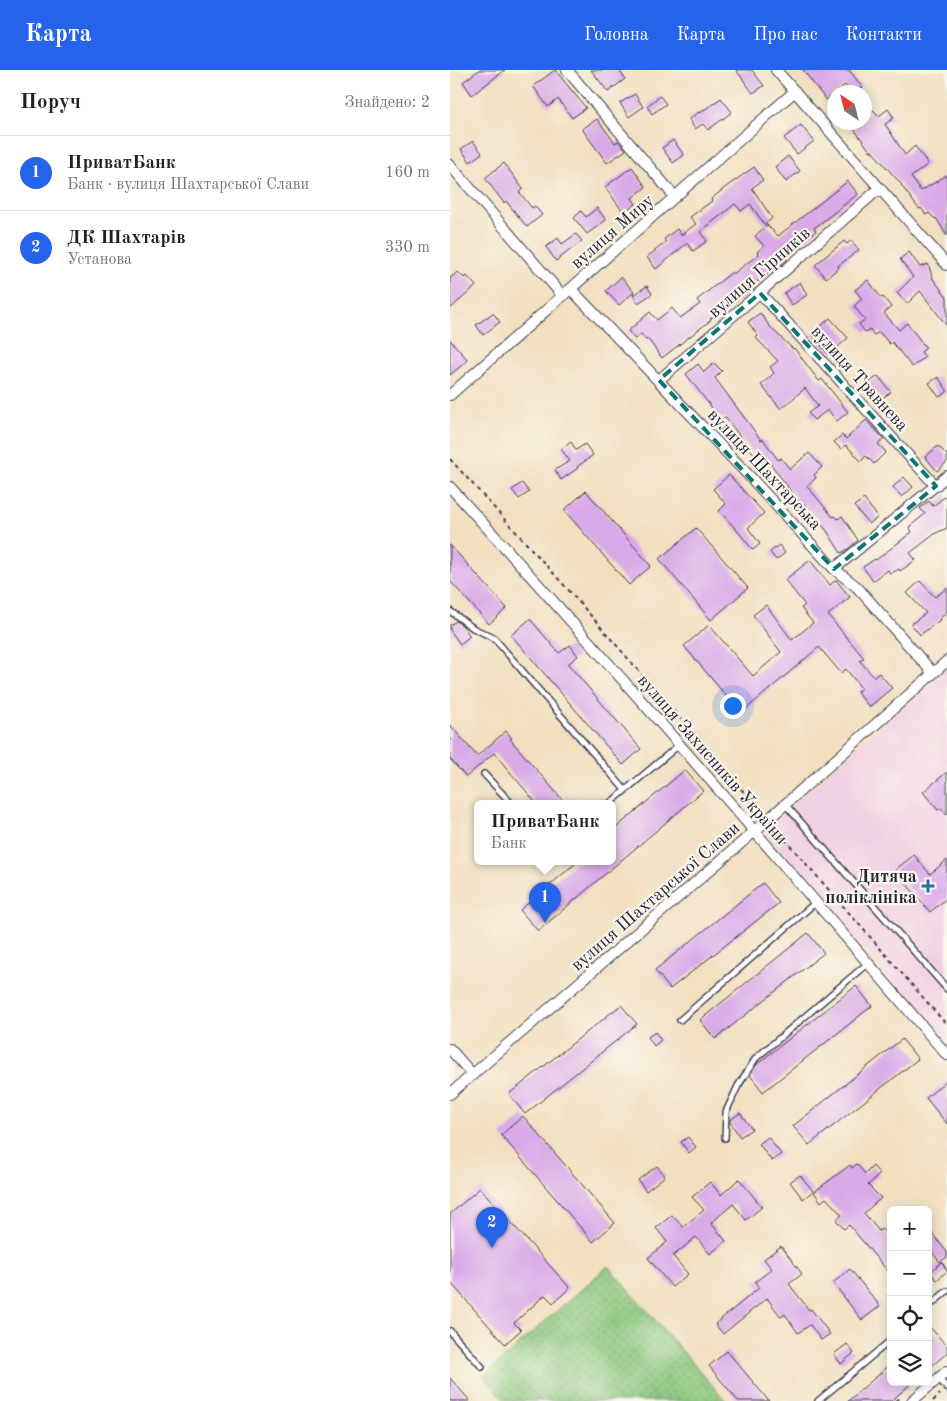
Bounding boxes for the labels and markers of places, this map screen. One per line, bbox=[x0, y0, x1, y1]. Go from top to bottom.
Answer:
place label: Дитяча поліклініка bbox=[825, 868, 917, 907]
marker: Дитяча поліклініка bbox=[921, 879, 935, 893]
pin: 1 bbox=[529, 882, 561, 923]
pin: 2 bbox=[476, 1207, 508, 1248]

